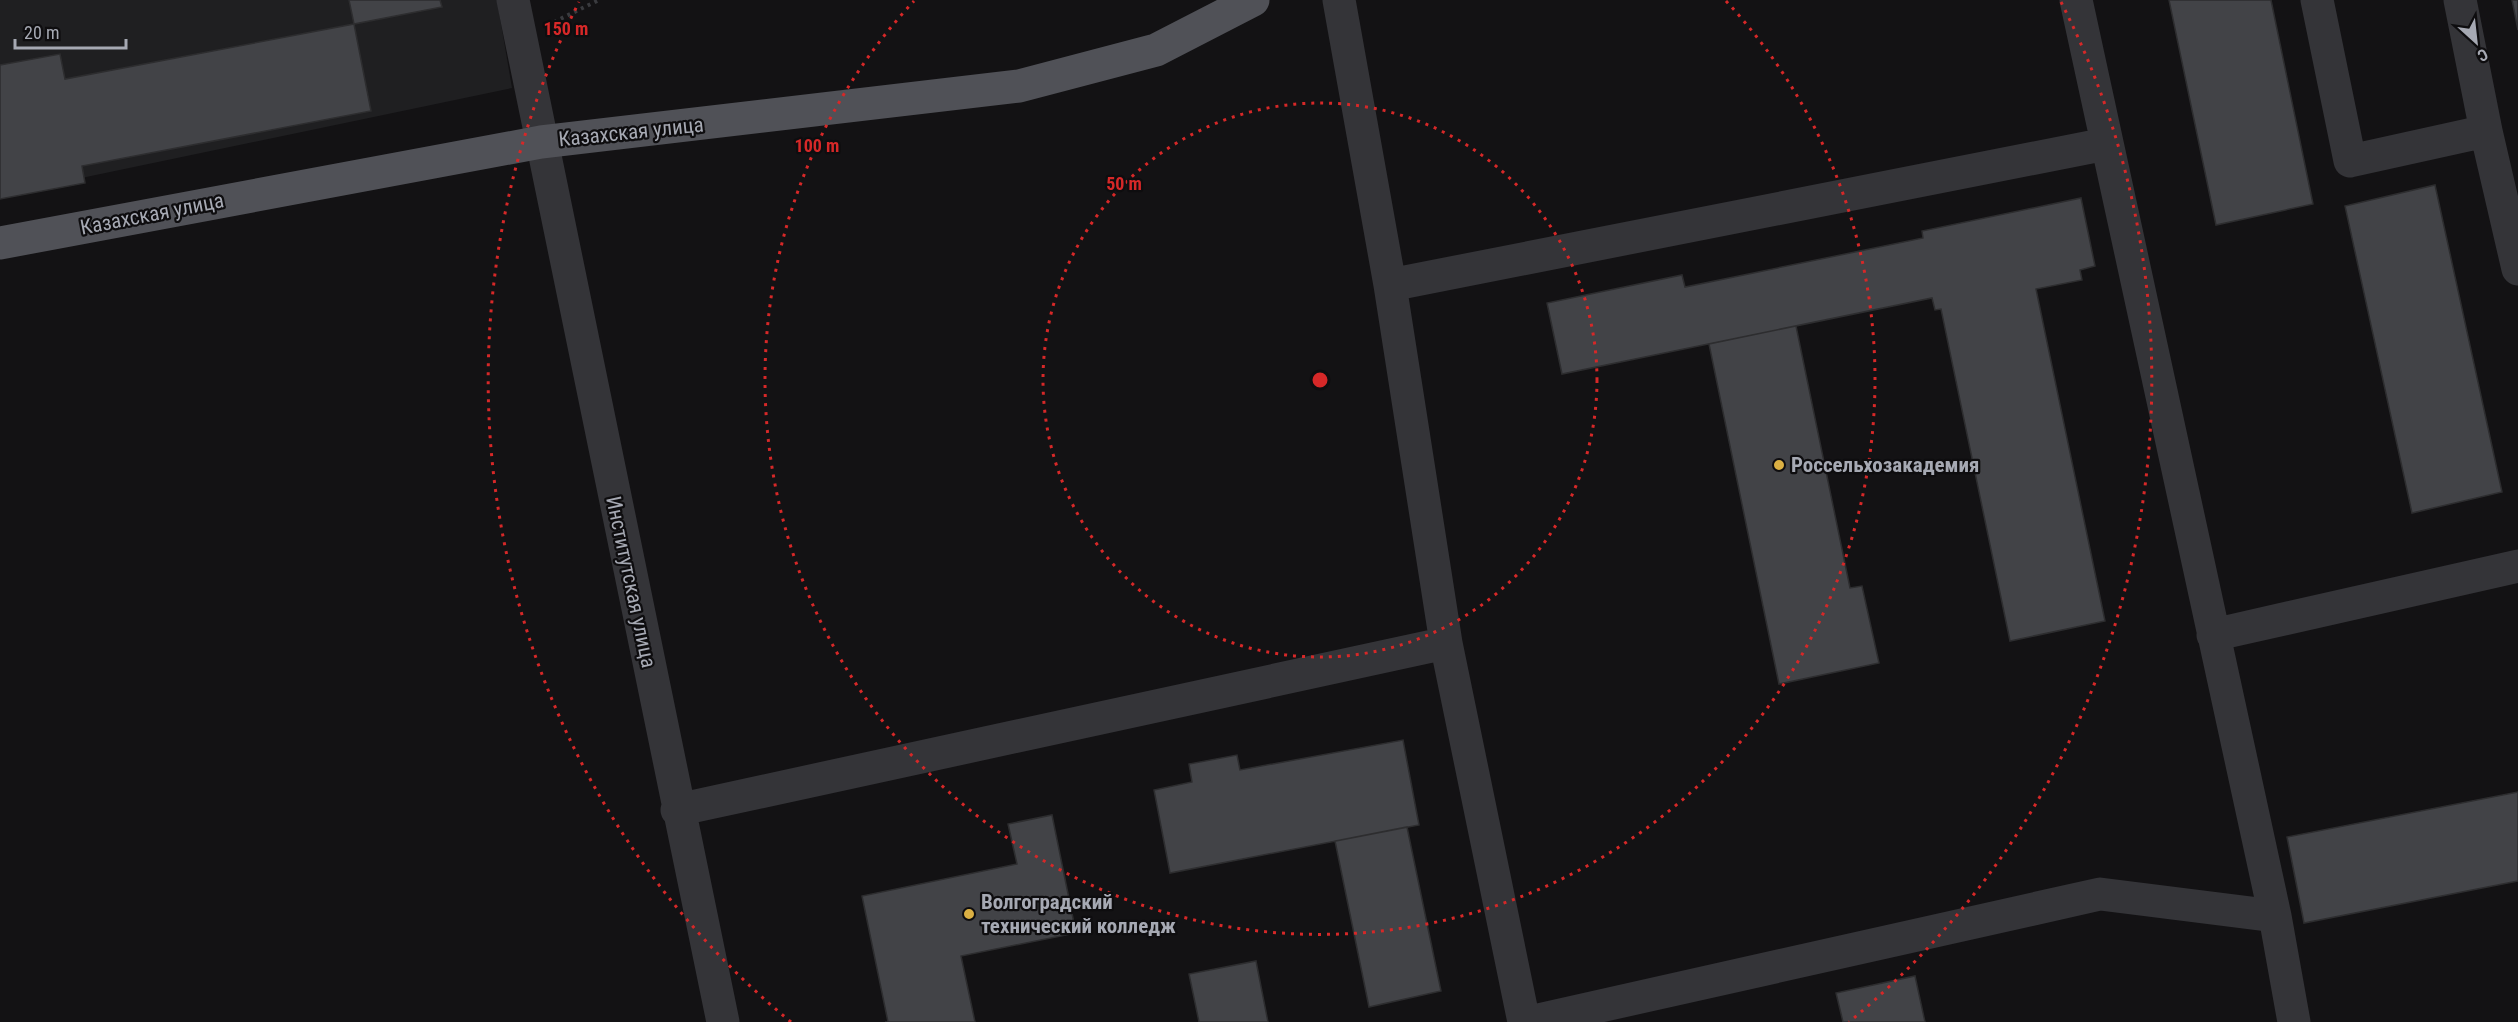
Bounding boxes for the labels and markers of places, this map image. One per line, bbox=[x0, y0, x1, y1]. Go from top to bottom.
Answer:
centre of rings bbox=[1310, 370, 1330, 390]
place label: Россельхозакадемия bbox=[1791, 453, 1979, 477]
marker: Россельхозакадемия bbox=[1772, 458, 1786, 472]
place label: Волгоградский технический колледж bbox=[981, 890, 1176, 938]
marker: Волгоградский технический колледж bbox=[962, 907, 976, 921]

